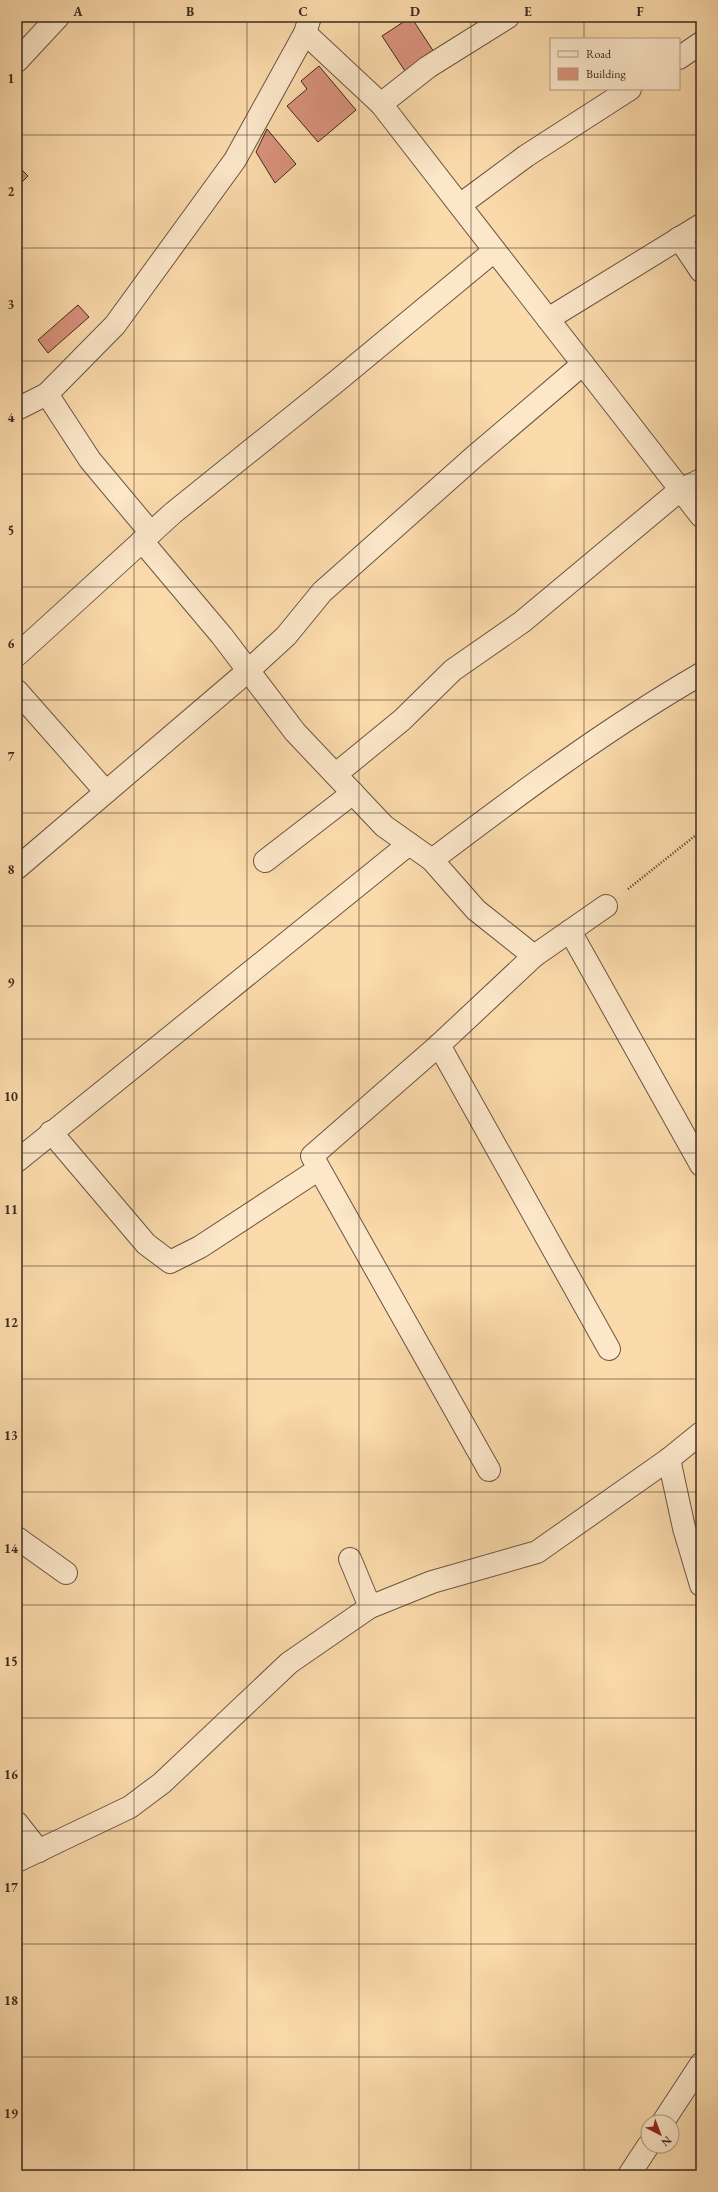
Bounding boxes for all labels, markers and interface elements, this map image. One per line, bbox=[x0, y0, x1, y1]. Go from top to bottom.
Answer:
text: A bbox=[72, 3, 83, 20]
text: B bbox=[186, 3, 194, 20]
text: C bbox=[298, 3, 308, 20]
text: D bbox=[410, 3, 420, 20]
text: E bbox=[524, 3, 532, 20]
text: F bbox=[636, 3, 644, 20]
legend bbox=[550, 38, 680, 90]
text: Road bbox=[586, 46, 612, 62]
text: Building bbox=[586, 66, 627, 82]
text: 1 bbox=[8, 70, 15, 87]
text: 2 bbox=[8, 183, 15, 200]
text: 3 bbox=[8, 296, 15, 313]
text: 4 bbox=[8, 409, 15, 426]
text: 5 bbox=[8, 522, 14, 539]
text: 6 bbox=[8, 635, 15, 652]
text: 7 bbox=[8, 748, 15, 765]
text: 8 bbox=[8, 861, 15, 878]
text: 9 bbox=[8, 974, 15, 991]
text: 10 bbox=[4, 1088, 18, 1105]
text: 11 bbox=[4, 1201, 18, 1218]
text: 12 bbox=[4, 1314, 18, 1331]
text: 13 bbox=[4, 1427, 18, 1444]
text: 14 bbox=[4, 1540, 18, 1557]
text: 15 bbox=[4, 1653, 18, 1670]
text: 16 bbox=[4, 1766, 18, 1783]
text: 17 bbox=[4, 1879, 18, 1896]
text: 18 bbox=[4, 1992, 18, 2009]
text: 19 bbox=[4, 2105, 18, 2122]
north arrow bbox=[640, 2114, 680, 2154]
text: N bbox=[659, 2133, 675, 2150]

